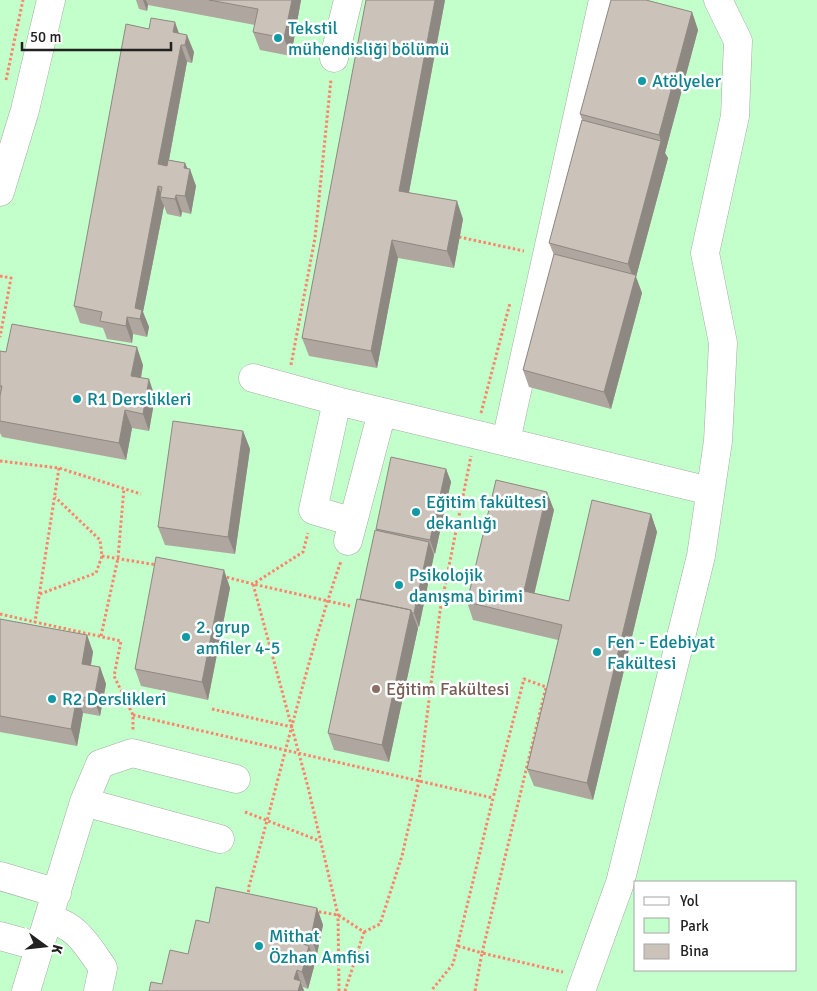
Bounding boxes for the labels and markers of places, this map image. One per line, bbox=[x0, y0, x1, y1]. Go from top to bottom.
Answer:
place label: Tekstil mühendisliği bölümü bbox=[288, 17, 449, 60]
marker: Tekstil mühendisliği bölümü bbox=[272, 32, 284, 44]
place label: Atölyeler bbox=[652, 70, 722, 92]
marker: Atölyeler bbox=[636, 75, 648, 87]
place label: R1 Derslikleri bbox=[87, 388, 191, 410]
marker: R1 Derslikleri bbox=[71, 393, 83, 405]
place label: Eğitim fakültesi dekanlığı bbox=[426, 491, 547, 534]
marker: Eğitim fakültesi dekanlığı bbox=[410, 506, 422, 518]
place label: Psikolojik danışma birimi bbox=[409, 564, 523, 607]
marker: Psikolojik danışma birimi bbox=[393, 579, 405, 591]
place label: 2. grup amfiler 4-5 bbox=[196, 616, 280, 659]
marker: 2. grup amfiler 4-5 bbox=[180, 631, 192, 643]
place label: Fen - Edebiyat Fakültesi bbox=[607, 631, 715, 674]
marker: Fen - Edebiyat Fakültesi bbox=[591, 646, 603, 658]
place label: Eğitim Fakültesi bbox=[386, 678, 509, 700]
marker: Eğitim Fakültesi bbox=[370, 683, 382, 695]
place label: R2 Derslikleri bbox=[62, 688, 166, 710]
marker: R2 Derslikleri bbox=[46, 693, 58, 705]
place label: Mithat Özhan Amfisi bbox=[269, 925, 370, 968]
marker: Mithat Özhan Amfisi bbox=[253, 940, 265, 952]

